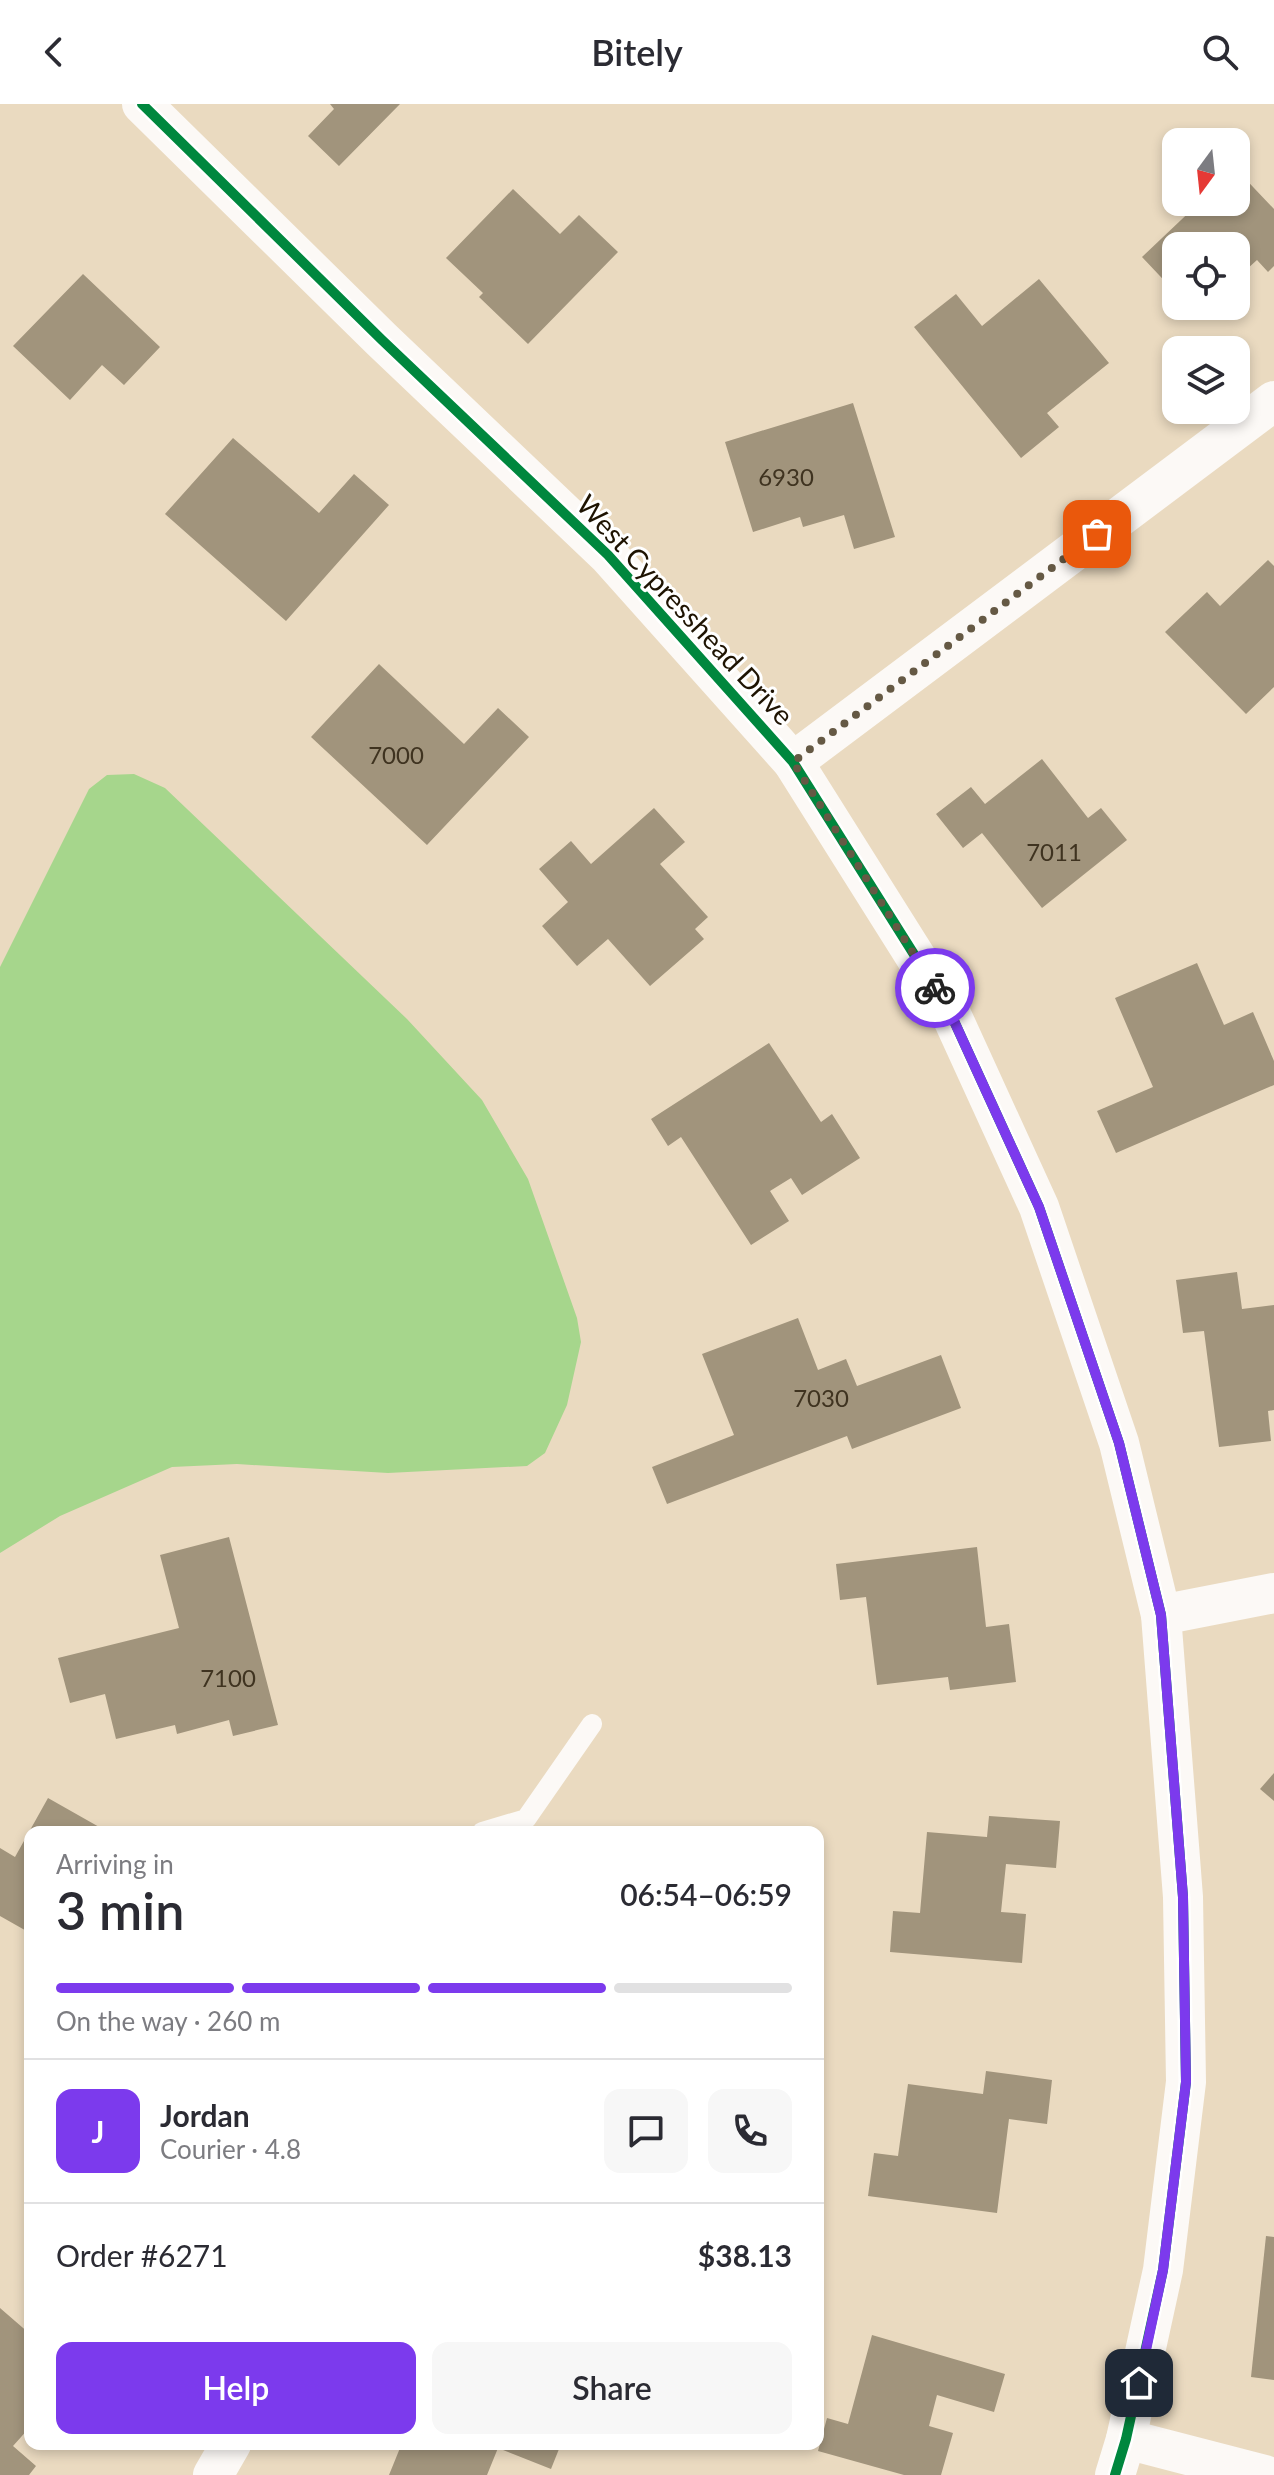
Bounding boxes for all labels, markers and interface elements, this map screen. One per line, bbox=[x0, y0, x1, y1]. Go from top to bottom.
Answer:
icon: back bbox=[32, 30, 76, 74]
text: Bitely bbox=[591, 30, 683, 74]
icon: search bbox=[1198, 30, 1242, 74]
north arrow bbox=[1162, 128, 1250, 216]
map controls bbox=[1162, 128, 1250, 424]
button: locate bbox=[1162, 232, 1250, 320]
button: layers bbox=[1162, 336, 1250, 424]
house number: 6930 bbox=[758, 462, 814, 491]
street label: West Cypresshead Drive bbox=[570, 487, 801, 732]
pin bbox=[1063, 500, 1131, 568]
icon: bag bbox=[1075, 512, 1119, 556]
house number: 7000 bbox=[368, 740, 424, 769]
house number: 7011 bbox=[1026, 837, 1082, 866]
courier bbox=[895, 948, 975, 1028]
icon: bike bbox=[913, 966, 957, 1010]
house number: 7030 bbox=[793, 1383, 849, 1412]
house number: 7100 bbox=[200, 1663, 256, 1692]
text: Arriving in bbox=[56, 1848, 174, 1880]
text: 06:54–06:59 bbox=[620, 1876, 792, 1912]
text: 3 min bbox=[56, 1879, 184, 1941]
text: On the way · 260 m bbox=[56, 2005, 280, 2037]
button: chat bbox=[604, 2089, 688, 2173]
button: phone bbox=[708, 2089, 792, 2173]
text: Jordan bbox=[160, 2097, 250, 2133]
text: J bbox=[92, 2113, 104, 2149]
text: Courier · 4.8 bbox=[160, 2133, 301, 2165]
text: Order #6271 bbox=[56, 2237, 228, 2273]
text: $38.13 bbox=[698, 2237, 792, 2273]
button: Help bbox=[56, 2342, 416, 2434]
button: Share bbox=[432, 2342, 792, 2434]
pin bbox=[1105, 2349, 1173, 2417]
icon: home bbox=[1117, 2361, 1161, 2405]

